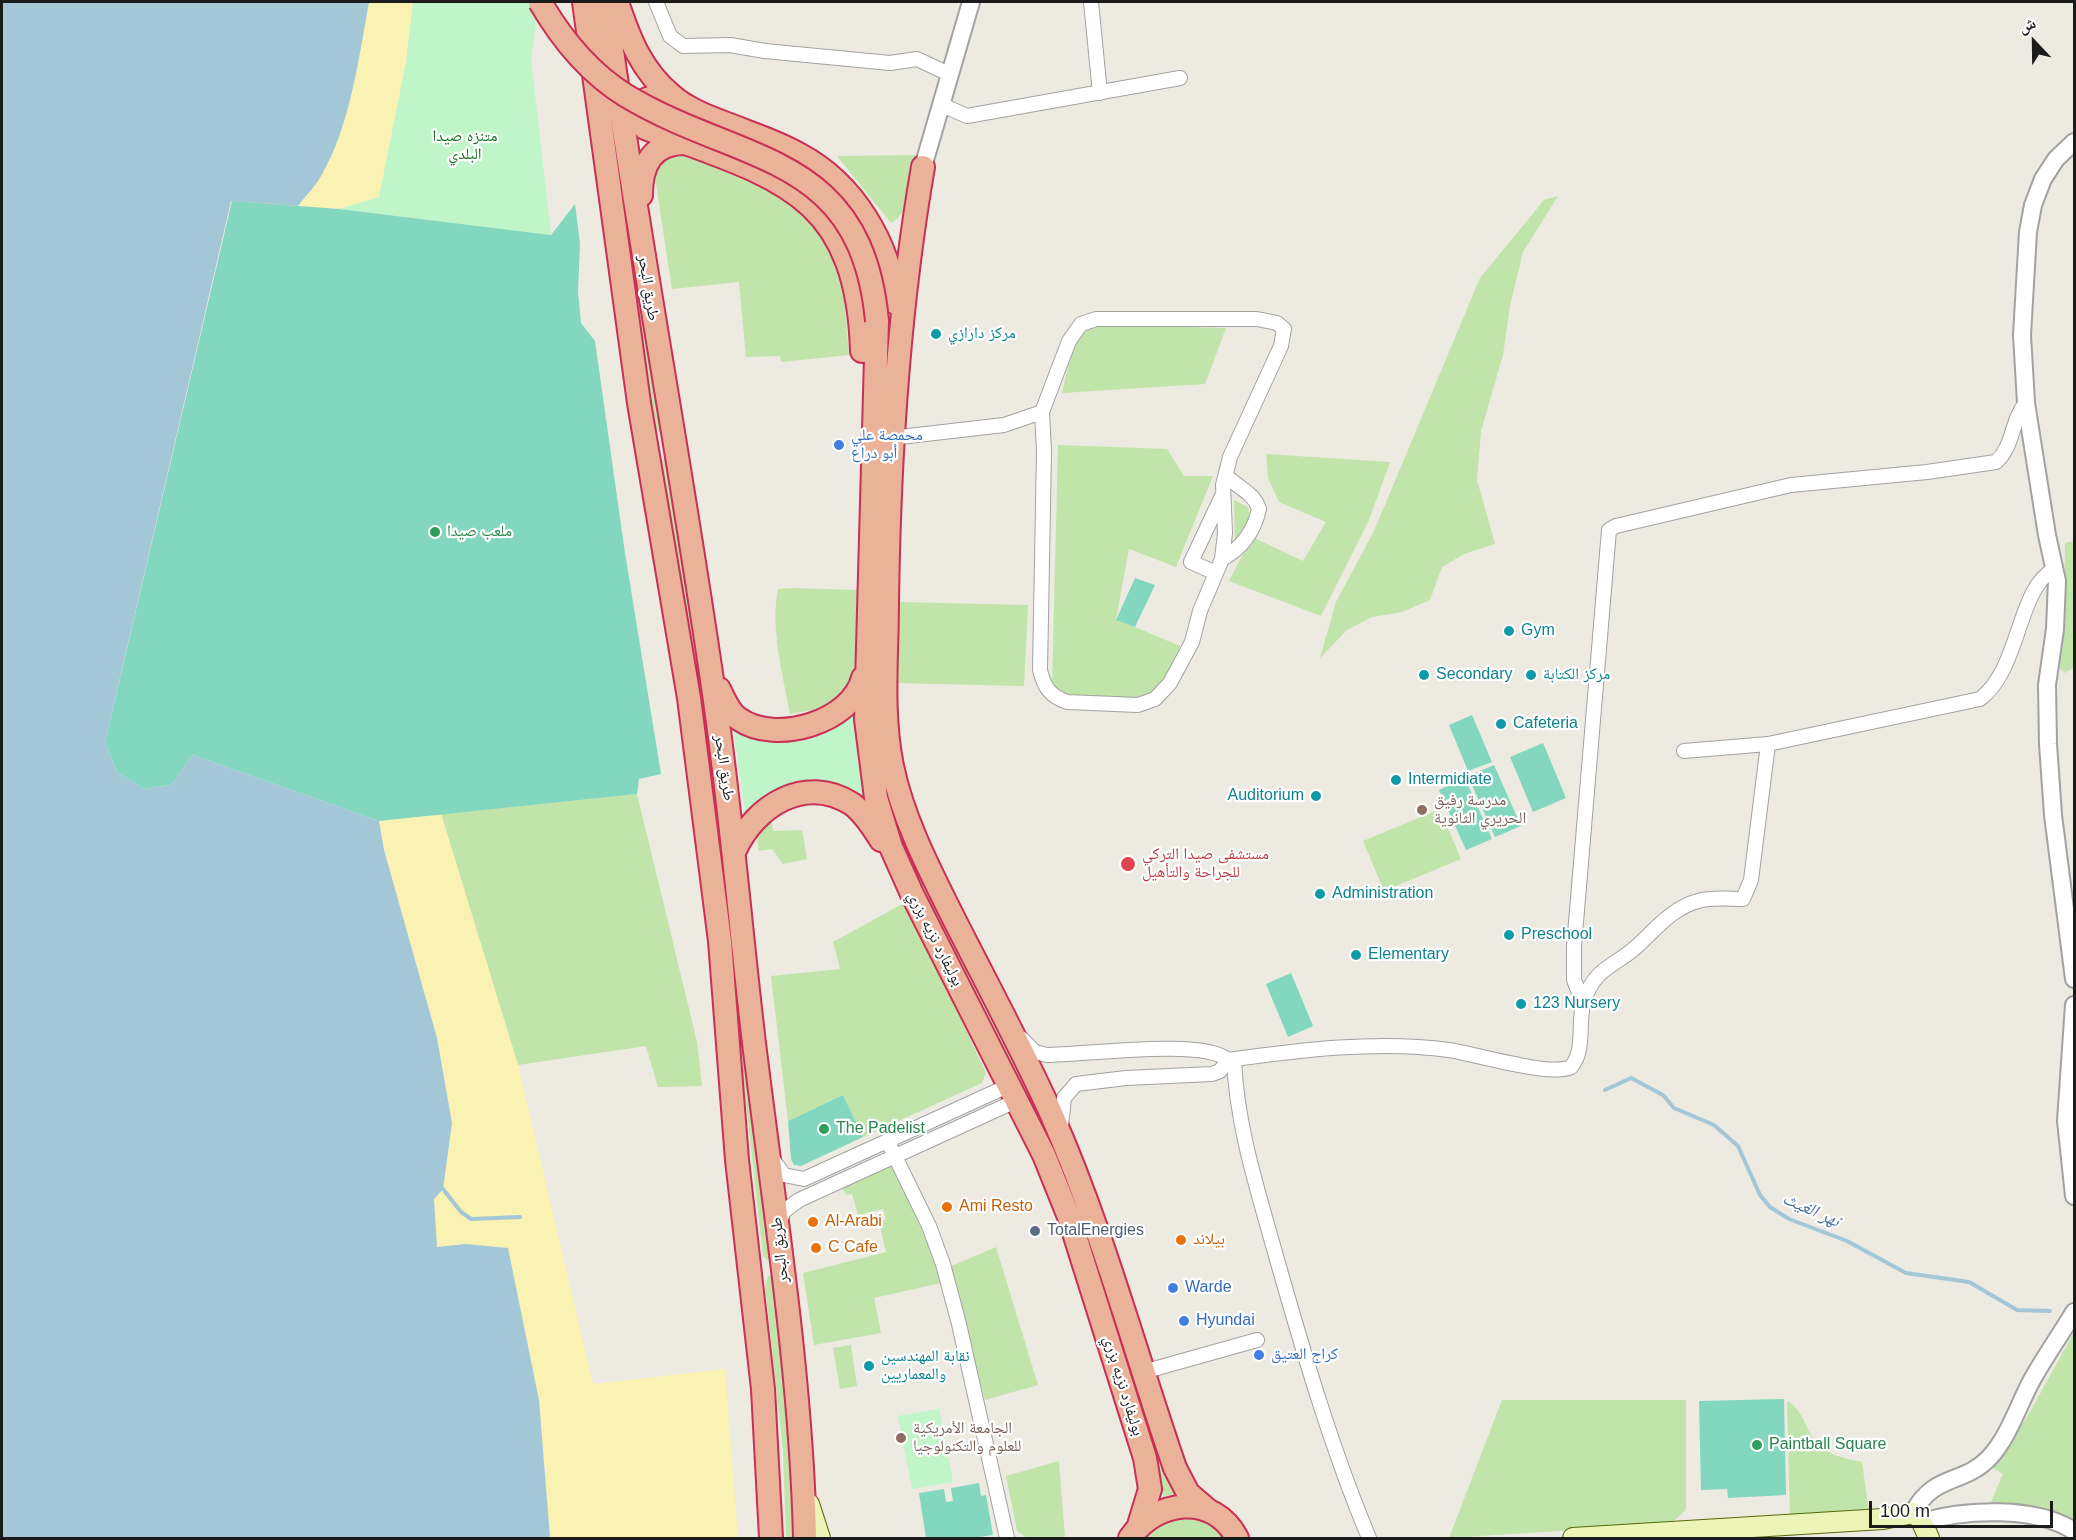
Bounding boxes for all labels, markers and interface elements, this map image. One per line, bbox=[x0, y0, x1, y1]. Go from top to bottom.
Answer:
north arrow bbox=[2004, 12, 2064, 72]
text: ش bbox=[2016, 14, 2038, 36]
park label: متنزه صيدا البلدي bbox=[433, 127, 497, 165]
street label: طريق البحر bbox=[633, 254, 663, 322]
place label: مركز دارازي bbox=[948, 324, 1016, 344]
marker: مركز دارازي bbox=[929, 327, 943, 341]
place label: محمصة علي أبو دراع bbox=[851, 426, 923, 464]
marker: محمصة علي أبو دراع bbox=[832, 438, 846, 452]
place label: ملعب صيدا bbox=[447, 522, 512, 542]
marker: ملعب صيدا bbox=[428, 525, 442, 539]
place label: Gym bbox=[1521, 621, 1555, 641]
marker: Gym bbox=[1502, 624, 1516, 638]
place label: Secondary bbox=[1436, 665, 1512, 685]
place label: مركز الكتابة bbox=[1543, 665, 1610, 685]
marker: Secondary bbox=[1417, 668, 1431, 682]
marker: مركز الكتابة bbox=[1524, 668, 1538, 682]
place label: Cafeteria bbox=[1513, 714, 1578, 734]
marker: Cafeteria bbox=[1494, 717, 1508, 731]
street label: طريق البحر bbox=[710, 734, 738, 802]
place label: Intermidiate bbox=[1408, 770, 1492, 790]
marker: Intermidiate bbox=[1389, 773, 1403, 787]
place label: Auditorium bbox=[1228, 786, 1304, 806]
marker: Auditorium bbox=[1309, 789, 1323, 803]
place label: مدرسة رفيق الحريري الثانوية bbox=[1434, 791, 1526, 829]
marker: مدرسة رفيق الحريري الثانوية bbox=[1415, 803, 1429, 817]
place label: مستشفى صيدا التركي للجراحة والتأهيل bbox=[1142, 845, 1269, 883]
marker: مستشفى صيدا التركي للجراحة والتأهيل bbox=[1119, 855, 1137, 873]
place label: Administration bbox=[1332, 884, 1433, 904]
marker: Administration bbox=[1313, 887, 1327, 901]
street label: بوليفارد نزيه بزري bbox=[903, 889, 967, 989]
place label: Preschool bbox=[1521, 925, 1592, 945]
marker: Preschool bbox=[1502, 928, 1516, 942]
place label: Elementary bbox=[1368, 945, 1449, 965]
marker: Elementary bbox=[1349, 948, 1363, 962]
place label: 123 Nursery bbox=[1533, 994, 1620, 1014]
marker: 123 Nursery bbox=[1514, 997, 1528, 1011]
place label: The Padelist bbox=[836, 1119, 925, 1139]
marker: The Padelist bbox=[817, 1122, 831, 1136]
water label: نهر الغيث bbox=[1779, 1188, 1843, 1232]
place label: Ami Resto bbox=[959, 1197, 1033, 1217]
marker: Ami Resto bbox=[940, 1200, 954, 1214]
place label: Al-Arabi bbox=[825, 1212, 882, 1232]
marker: Al-Arabi bbox=[806, 1215, 820, 1229]
street label: طريق البحر bbox=[767, 1216, 793, 1284]
place label: TotalEnergies bbox=[1047, 1221, 1144, 1241]
marker: TotalEnergies bbox=[1028, 1224, 1042, 1238]
place label: بيلاند bbox=[1193, 1230, 1225, 1250]
marker: بيلاند bbox=[1174, 1233, 1188, 1247]
place label: C Cafe bbox=[828, 1238, 878, 1258]
marker: C Cafe bbox=[809, 1241, 823, 1255]
place label: Warde bbox=[1185, 1278, 1232, 1298]
marker: Warde bbox=[1166, 1281, 1180, 1295]
place label: Hyundai bbox=[1196, 1311, 1255, 1331]
marker: Hyundai bbox=[1177, 1314, 1191, 1328]
street label: بوليفارد نزيه بزري bbox=[1099, 1334, 1147, 1438]
place label: كراج العتيق bbox=[1271, 1345, 1338, 1365]
place label: نقابة المهندسين والمعماريين bbox=[881, 1347, 970, 1385]
marker: كراج العتيق bbox=[1252, 1348, 1266, 1362]
marker: نقابة المهندسين والمعماريين bbox=[862, 1359, 876, 1373]
place label: الجامعة الأمريكية للعلوم والتكنولوجيا bbox=[913, 1419, 1021, 1457]
marker: الجامعة الأمريكية للعلوم والتكنولوجيا bbox=[894, 1431, 908, 1445]
place label: Paintball Square bbox=[1769, 1435, 1886, 1455]
marker: Paintball Square bbox=[1750, 1438, 1764, 1452]
scale bar bbox=[1872, 1489, 2056, 1527]
text: 100 m bbox=[1880, 1501, 1930, 1521]

